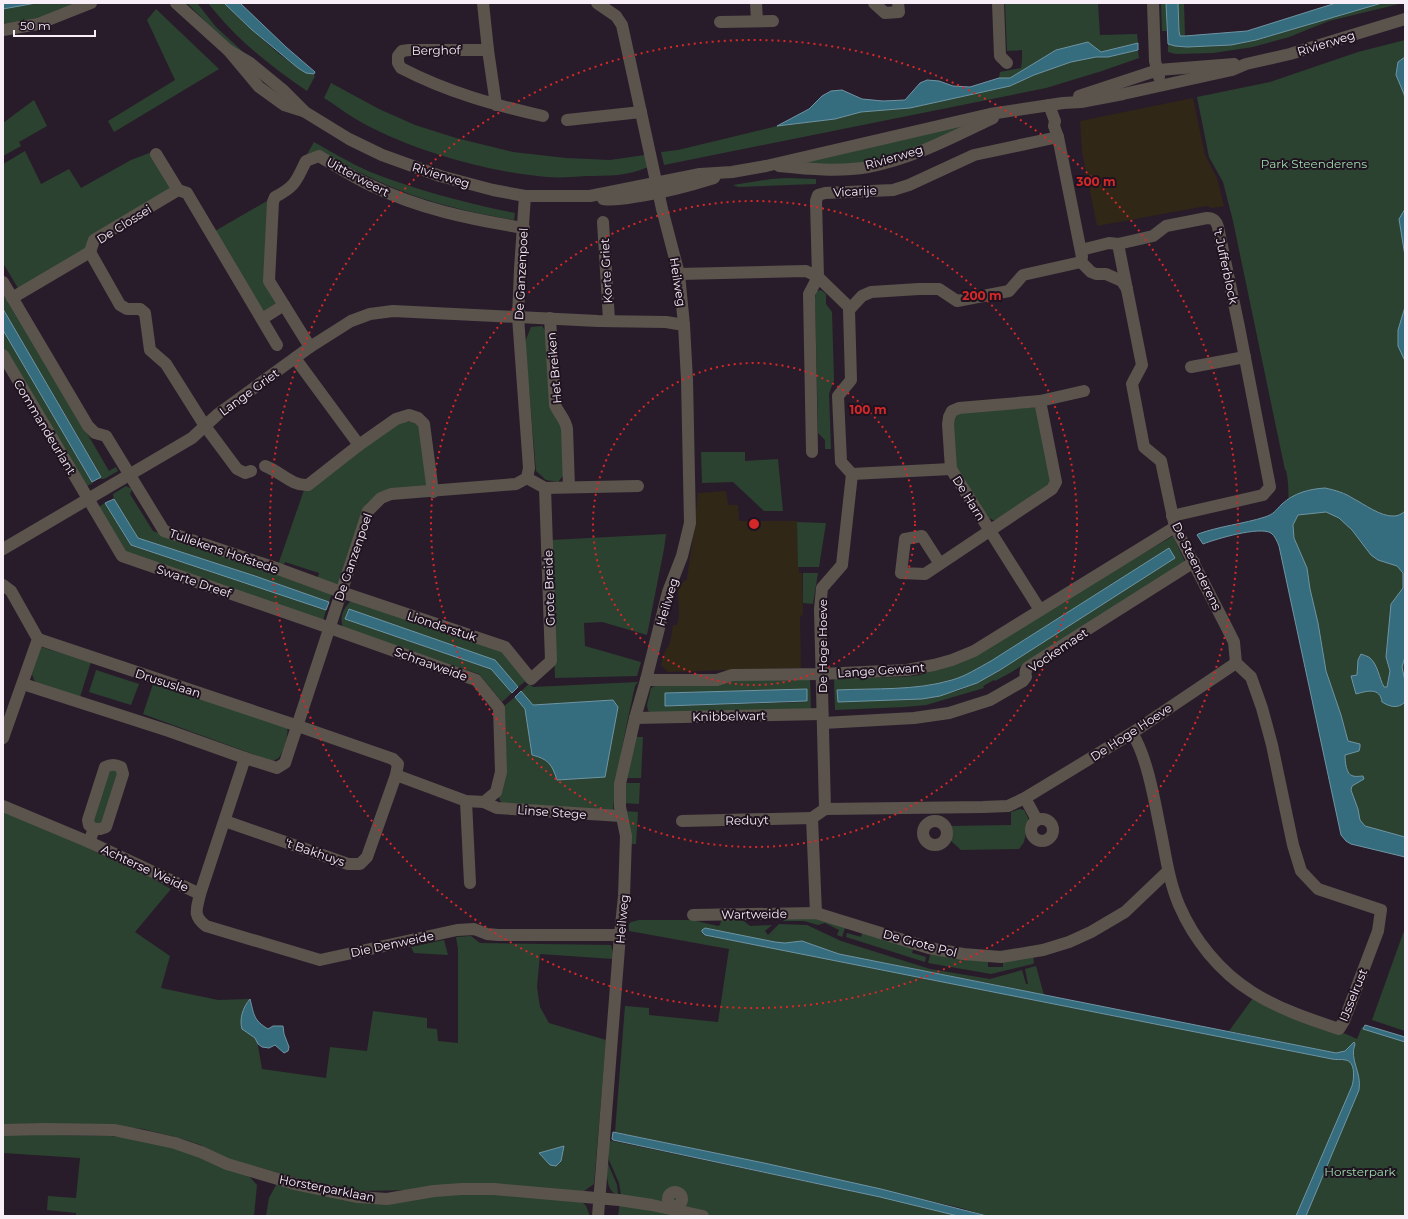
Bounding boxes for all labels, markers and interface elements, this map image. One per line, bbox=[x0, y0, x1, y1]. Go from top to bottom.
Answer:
scale bar bbox=[14, 12, 95, 38]
text: 50 m bbox=[20, 18, 51, 33]
street label: Rivierweg bbox=[1295, 27, 1357, 59]
street label: Berghof bbox=[411, 42, 461, 58]
street label: Rivierweg bbox=[863, 142, 925, 172]
street label: Uitterweert bbox=[324, 154, 392, 200]
park label: Park Steenderens bbox=[1261, 156, 1367, 171]
street label: Rivierweg bbox=[410, 159, 472, 191]
text: 300 m bbox=[1075, 174, 1116, 189]
street label: Vicarije bbox=[833, 182, 877, 200]
street label: De Clossei bbox=[94, 201, 154, 247]
street label: 't Jufferblock bbox=[1211, 227, 1242, 306]
street label: De Ganzenpoel bbox=[511, 228, 531, 320]
street label: Korte Griet bbox=[597, 238, 615, 304]
street label: Heilweg bbox=[667, 256, 689, 308]
text: 200 m bbox=[962, 288, 1002, 303]
street label: Het Breiken bbox=[543, 332, 565, 404]
street label: Lange Griet bbox=[216, 365, 282, 419]
street label: Commandeurlant bbox=[11, 377, 79, 477]
text: 100 m bbox=[850, 402, 886, 417]
street label: De Harn bbox=[949, 473, 989, 523]
street label: De Ganzenpoel bbox=[331, 511, 375, 603]
centre of rings bbox=[747, 517, 761, 531]
street label: De Steenderens bbox=[1169, 519, 1225, 613]
street label: Tullekens Hofstede bbox=[168, 525, 280, 577]
street label: Grote Breide bbox=[540, 550, 558, 626]
street label: Swarte Dreef bbox=[155, 561, 234, 601]
street label: Heilweg bbox=[653, 576, 681, 628]
street label: De Hoge Hoeve bbox=[815, 599, 830, 693]
street label: Lionderstuk bbox=[405, 608, 479, 645]
street label: Vockemaet bbox=[1026, 625, 1090, 675]
street label: Schraaweide bbox=[392, 644, 470, 684]
street label: Lange Gewant bbox=[837, 659, 925, 681]
street label: Drususlaan bbox=[133, 665, 203, 701]
street label: De Hoge Hoeve bbox=[1087, 700, 1175, 764]
street label: Knibbelwart bbox=[692, 708, 766, 724]
street label: Linse Stege bbox=[517, 802, 587, 822]
street label: Reduyt bbox=[725, 812, 769, 828]
street label: 't Bakhuys bbox=[283, 835, 347, 869]
street label: Achterse Weide bbox=[99, 841, 191, 895]
street label: Heilweg bbox=[612, 894, 632, 944]
street label: Wartweide bbox=[721, 906, 787, 922]
street label: De Grote Pol bbox=[881, 926, 959, 960]
street label: Die Denweide bbox=[349, 928, 435, 960]
street label: IJsselrust bbox=[1336, 966, 1370, 1024]
park label: Horsterpark bbox=[1324, 1164, 1397, 1179]
street label: Horsterparklaan bbox=[278, 1171, 376, 1205]

